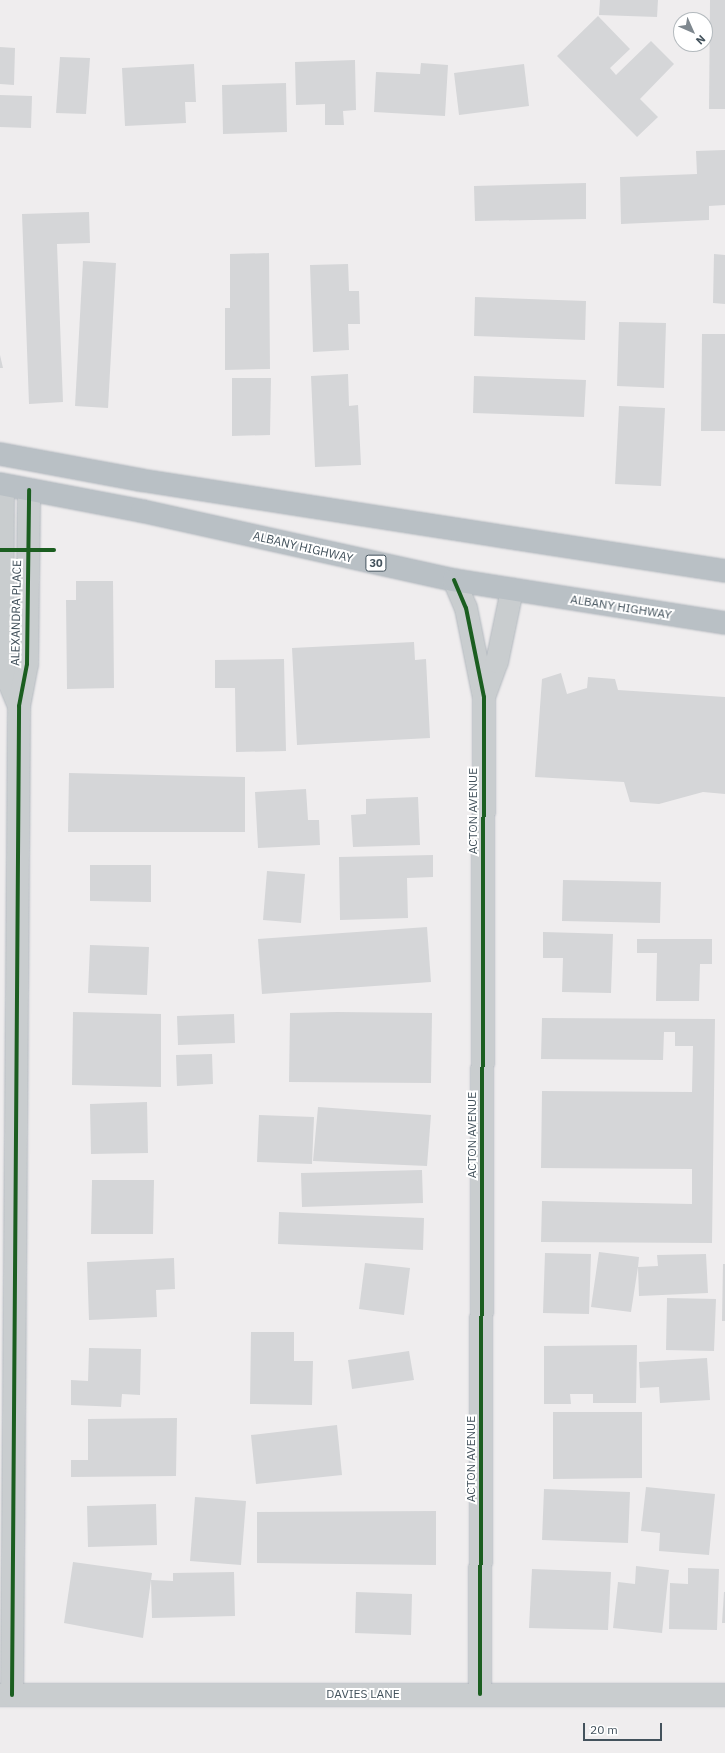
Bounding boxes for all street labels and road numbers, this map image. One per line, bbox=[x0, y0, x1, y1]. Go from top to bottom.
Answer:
street label: ALBANY HIGHWAY bbox=[251, 528, 355, 566]
road number: 30 bbox=[365, 554, 387, 572]
street label: ALEXANDRA PLACE bbox=[8, 560, 24, 666]
street label: ALBANY HIGHWAY bbox=[569, 592, 673, 622]
street label: ACTON AVENUE bbox=[466, 768, 480, 854]
street label: ACTON AVENUE bbox=[465, 1092, 479, 1178]
street label: ACTON AVENUE bbox=[464, 1416, 478, 1502]
street label: DAVIES LANE bbox=[326, 1687, 400, 1701]

